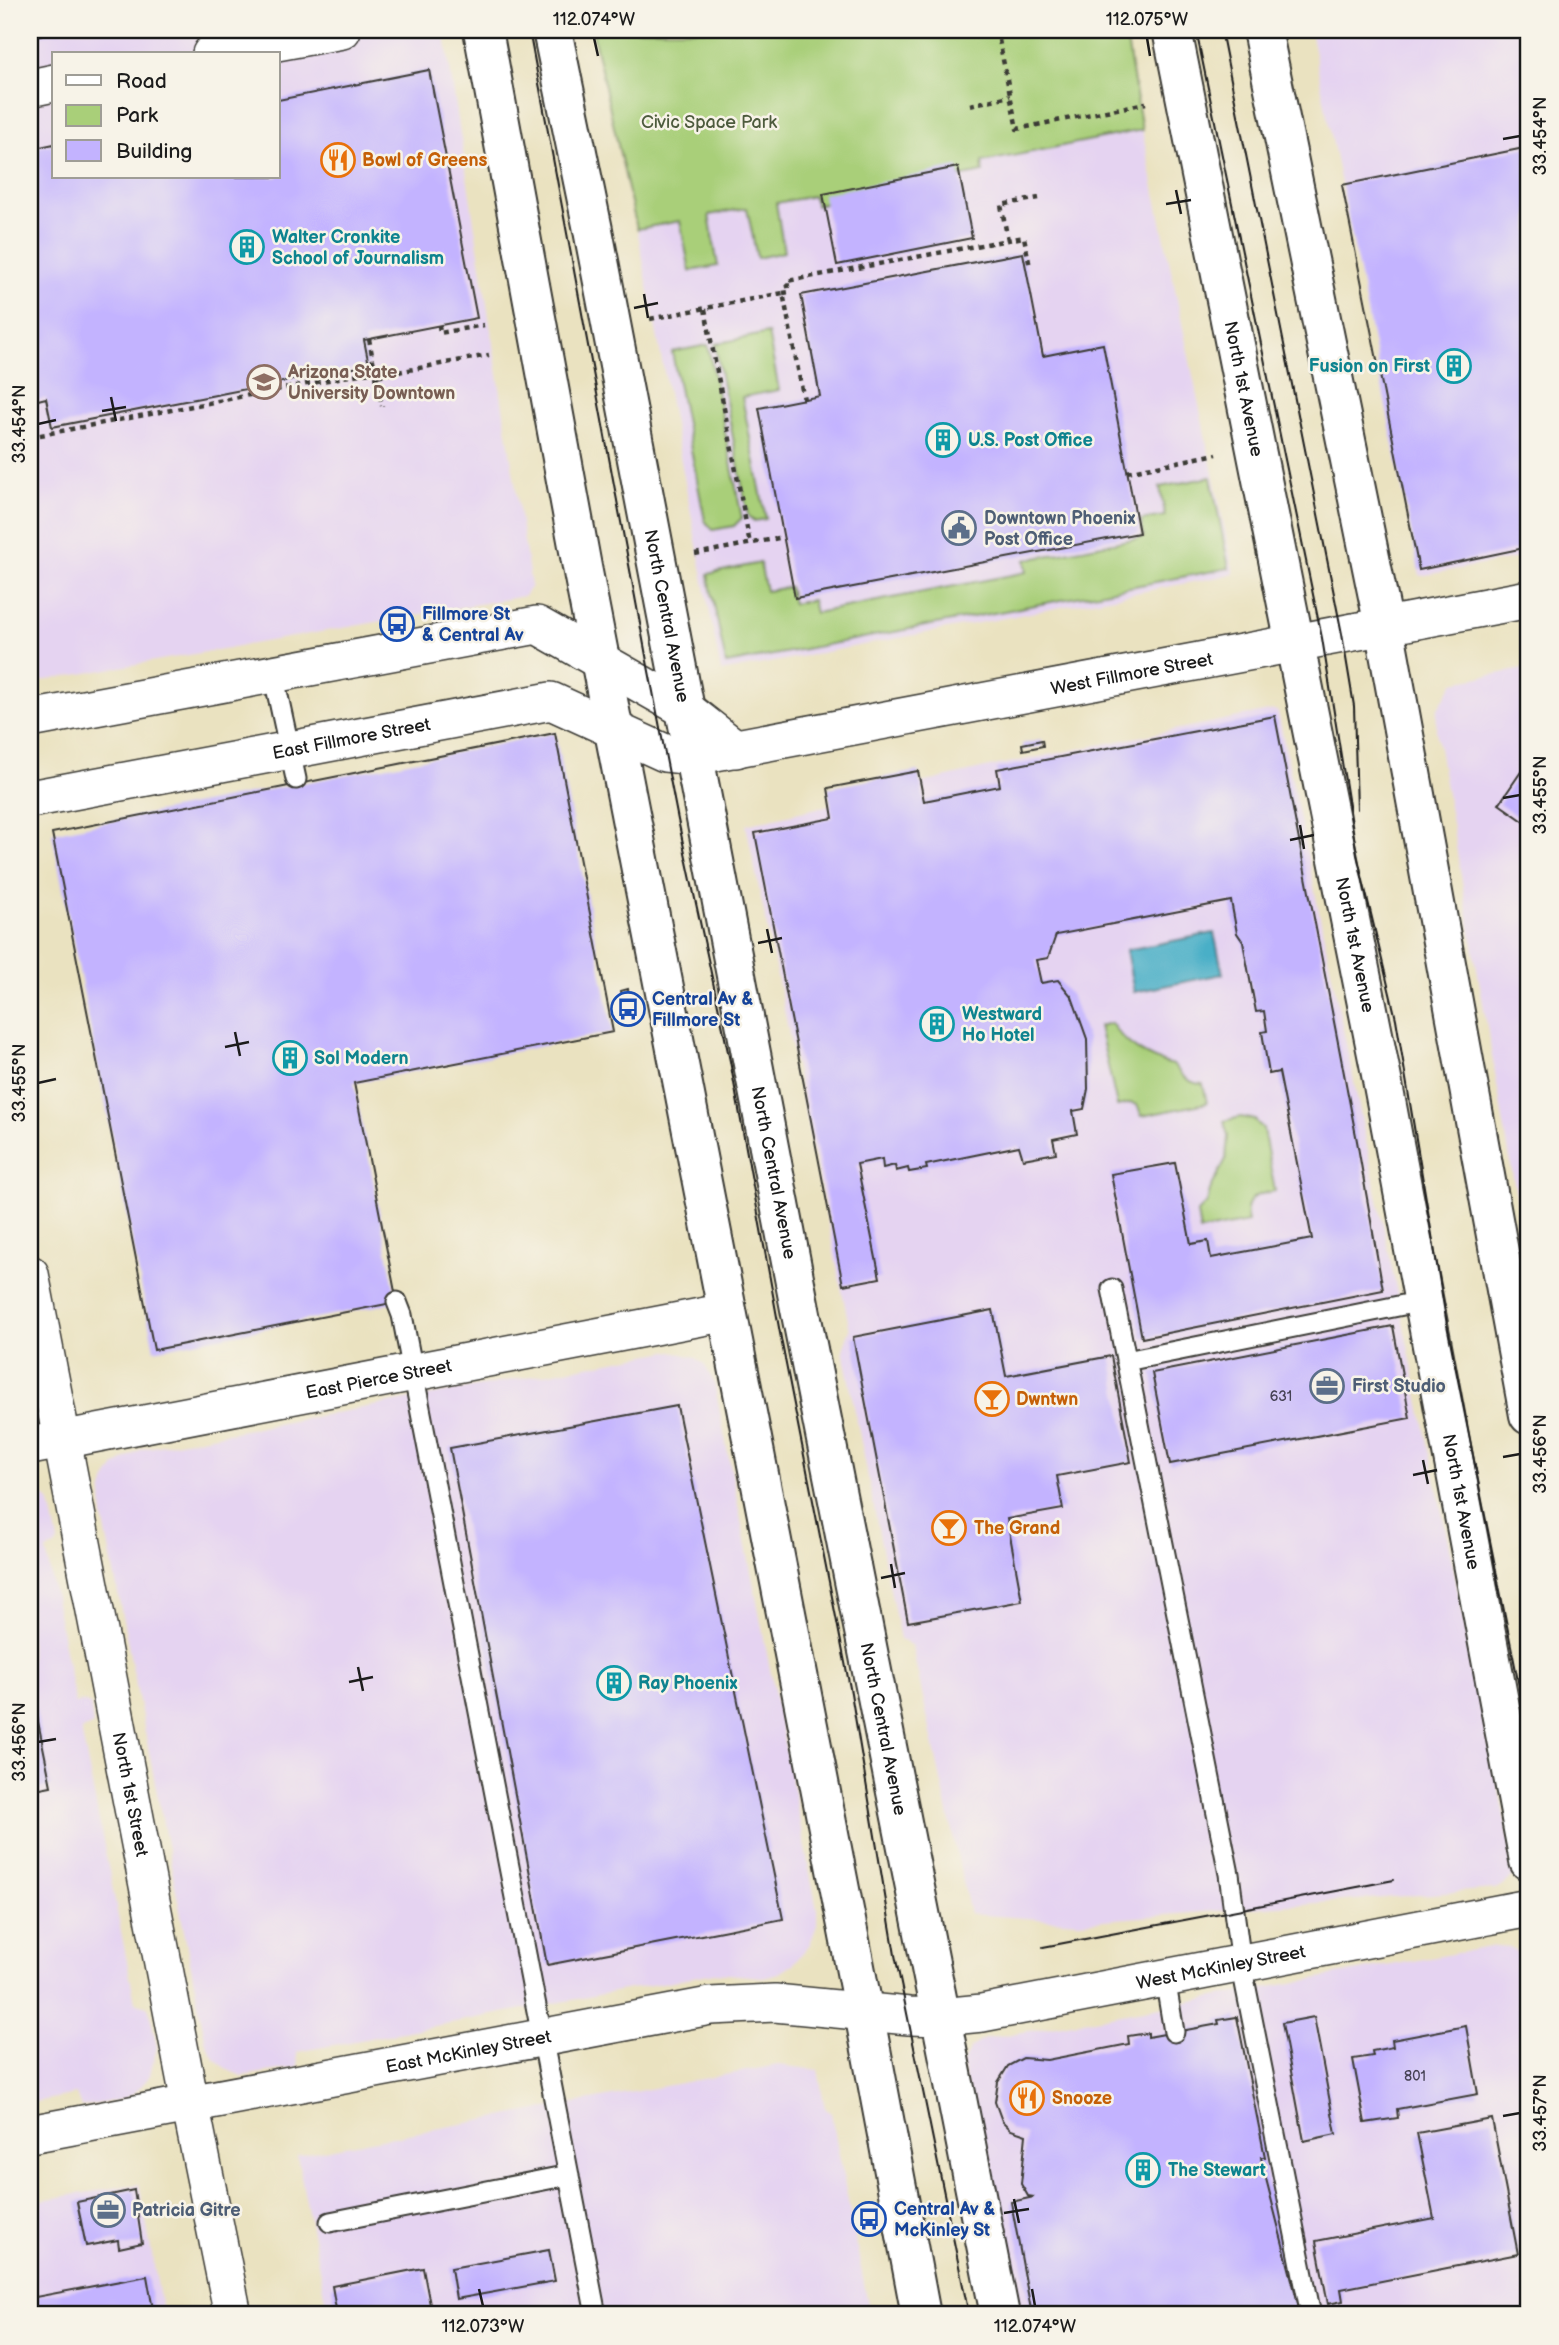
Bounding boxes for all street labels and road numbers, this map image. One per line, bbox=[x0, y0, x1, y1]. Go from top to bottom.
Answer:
street label: North 1st Avenue bbox=[1220, 319, 1268, 459]
street label: North Central Avenue bbox=[640, 528, 694, 704]
street label: West Fillmore Street bbox=[1049, 648, 1215, 699]
street label: East Fillmore Street bbox=[271, 713, 433, 764]
street label: North 1st Avenue bbox=[1331, 875, 1379, 1015]
street label: North Central Avenue bbox=[747, 1084, 801, 1261]
street label: East Pierce Street bbox=[304, 1355, 454, 1403]
street label: North 1st Avenue bbox=[1438, 1432, 1485, 1572]
street label: North Central Avenue bbox=[856, 1641, 911, 1817]
street label: North 1st Street bbox=[108, 1730, 153, 1859]
street label: West McKinley Street bbox=[1134, 1941, 1308, 1994]
street label: East McKinley Street bbox=[384, 2026, 553, 2077]

